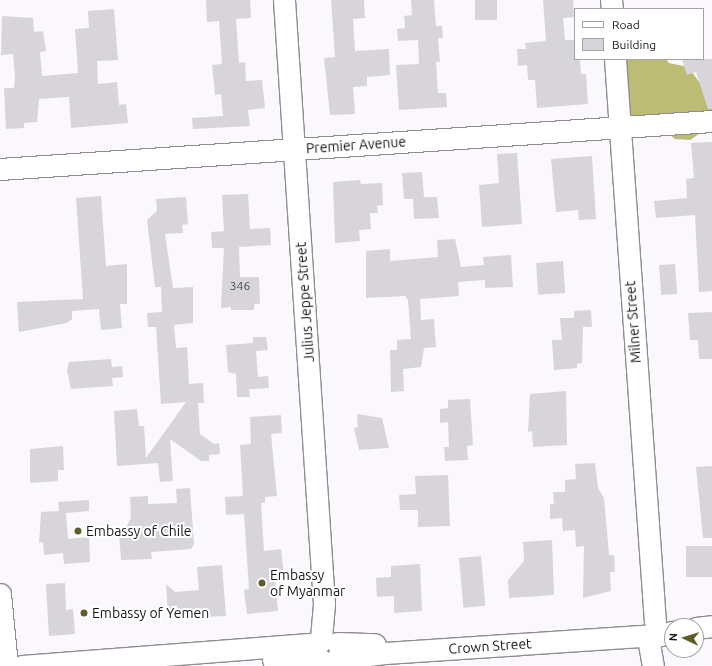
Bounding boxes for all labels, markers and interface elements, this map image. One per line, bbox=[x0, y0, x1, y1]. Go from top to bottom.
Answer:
legend bbox=[574, 8, 704, 60]
text: Road bbox=[612, 18, 640, 31]
text: Building bbox=[612, 38, 656, 51]
street label: Premier Avenue bbox=[305, 133, 407, 157]
street label: Julius Jeppe Street bbox=[292, 241, 318, 363]
house number: 346 bbox=[230, 279, 250, 293]
street label: Milner Street bbox=[622, 280, 644, 364]
place label: Embassy of Chile bbox=[86, 523, 192, 539]
marker: Embassy of Chile bbox=[73, 526, 83, 536]
place label: Embassy of Myanmar bbox=[270, 567, 345, 600]
marker: Embassy of Myanmar bbox=[257, 578, 267, 588]
place label: Embassy of Yemen bbox=[92, 605, 209, 621]
marker: Embassy of Yemen bbox=[79, 608, 89, 618]
north arrow bbox=[664, 618, 704, 658]
text: N bbox=[667, 633, 679, 642]
street label: Crown Street bbox=[448, 635, 532, 657]

